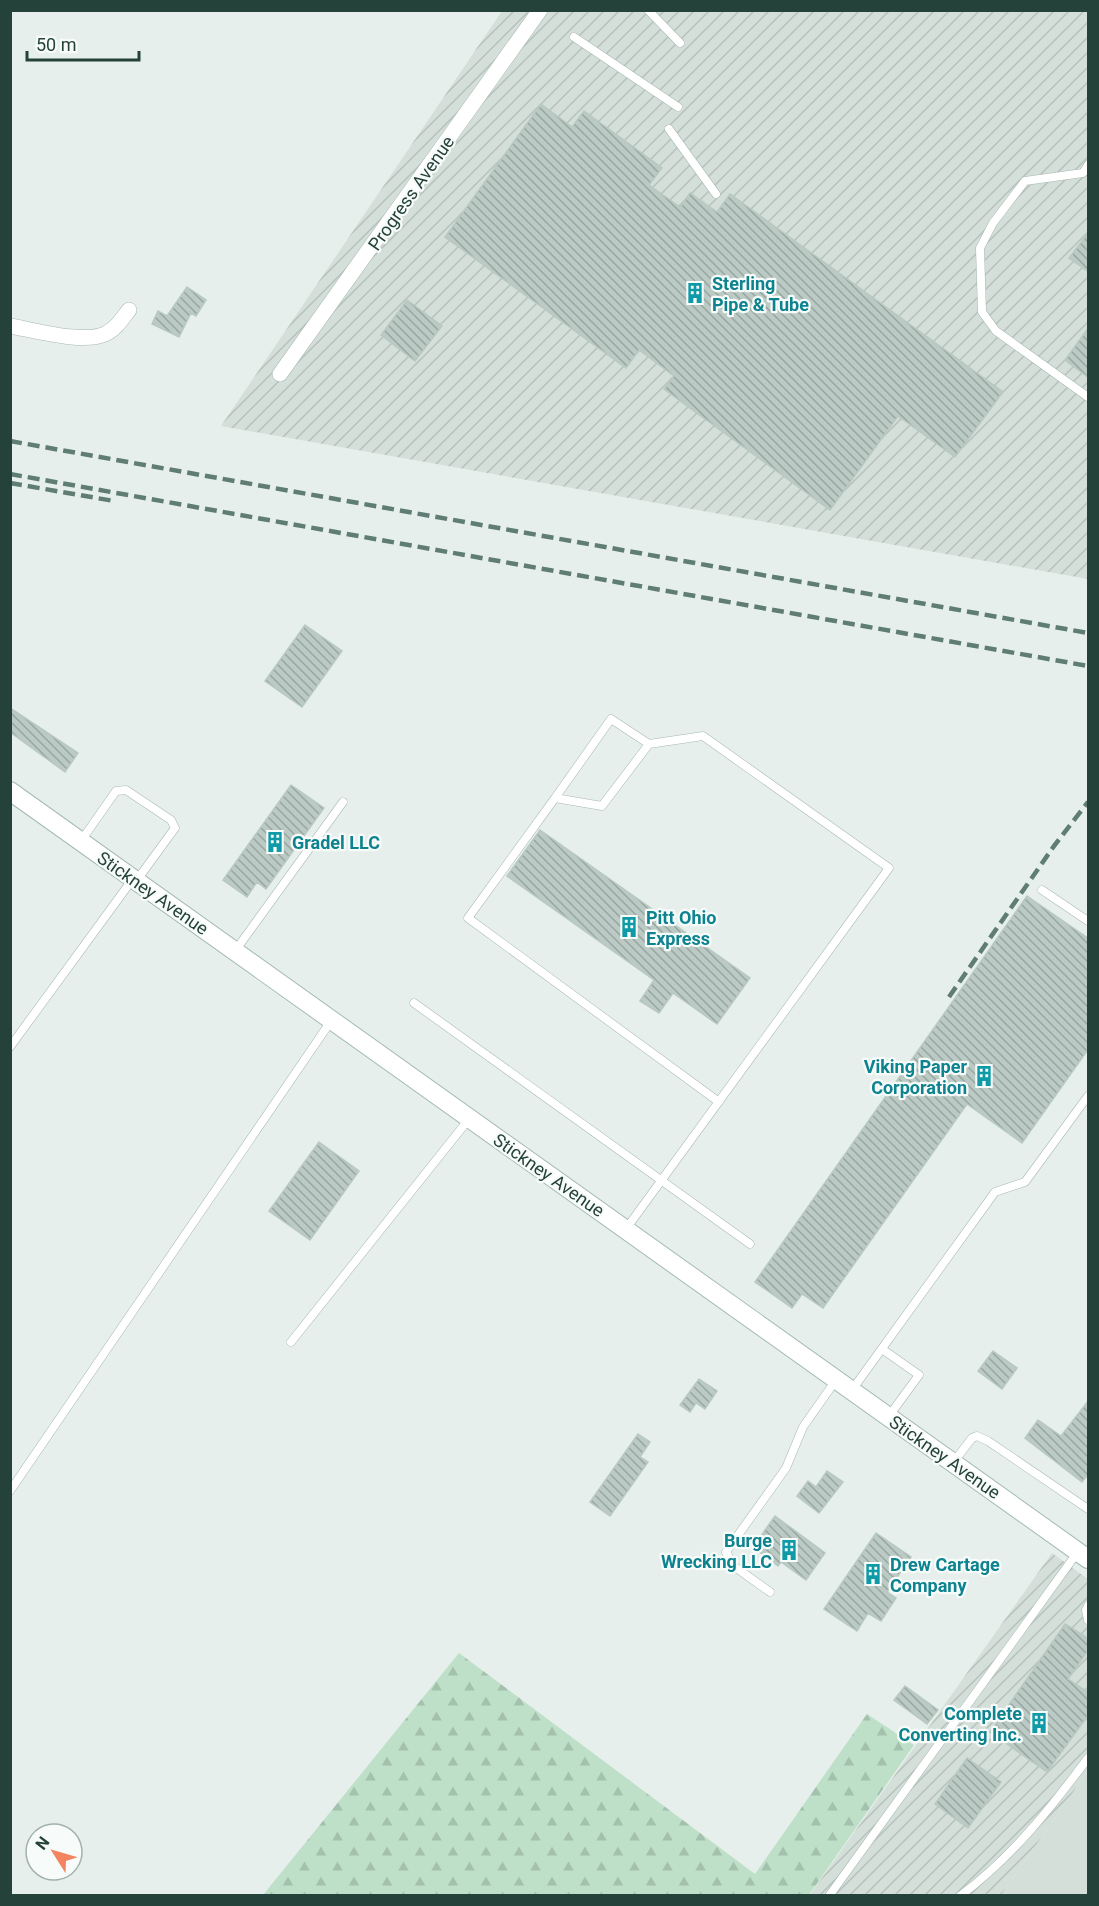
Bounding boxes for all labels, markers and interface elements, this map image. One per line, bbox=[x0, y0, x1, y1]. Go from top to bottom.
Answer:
scale bar bbox=[27, 24, 140, 62]
text: 50 m bbox=[36, 34, 76, 55]
street label: Progress Avenue bbox=[364, 132, 458, 254]
place label: Sterling Pipe & Tube bbox=[712, 273, 809, 315]
building icon: Sterling Pipe & Tube bbox=[683, 281, 707, 305]
building icon: Gradel LLC bbox=[263, 830, 287, 854]
place label: Gradel LLC bbox=[292, 832, 380, 853]
street label: Stickney Avenue bbox=[93, 847, 213, 939]
place label: Pitt Ohio Express bbox=[646, 907, 716, 949]
building icon: Pitt Ohio Express bbox=[617, 915, 641, 939]
place label: Viking Paper Corporation bbox=[864, 1056, 967, 1098]
building icon: Viking Paper Corporation bbox=[972, 1064, 996, 1088]
street label: Stickney Avenue bbox=[489, 1129, 609, 1221]
street label: Stickney Avenue bbox=[885, 1411, 1005, 1503]
place label: Burge Wrecking LLC bbox=[661, 1530, 772, 1572]
building icon: Burge Wrecking LLC bbox=[777, 1538, 801, 1562]
place label: Drew Cartage Company bbox=[890, 1554, 1000, 1596]
building icon: Drew Cartage Company bbox=[861, 1562, 885, 1586]
place label: Complete Converting Inc. bbox=[899, 1703, 1022, 1745]
building icon: Complete Converting Inc. bbox=[1027, 1711, 1051, 1735]
north arrow bbox=[24, 1822, 84, 1882]
text: N bbox=[31, 1833, 53, 1854]

